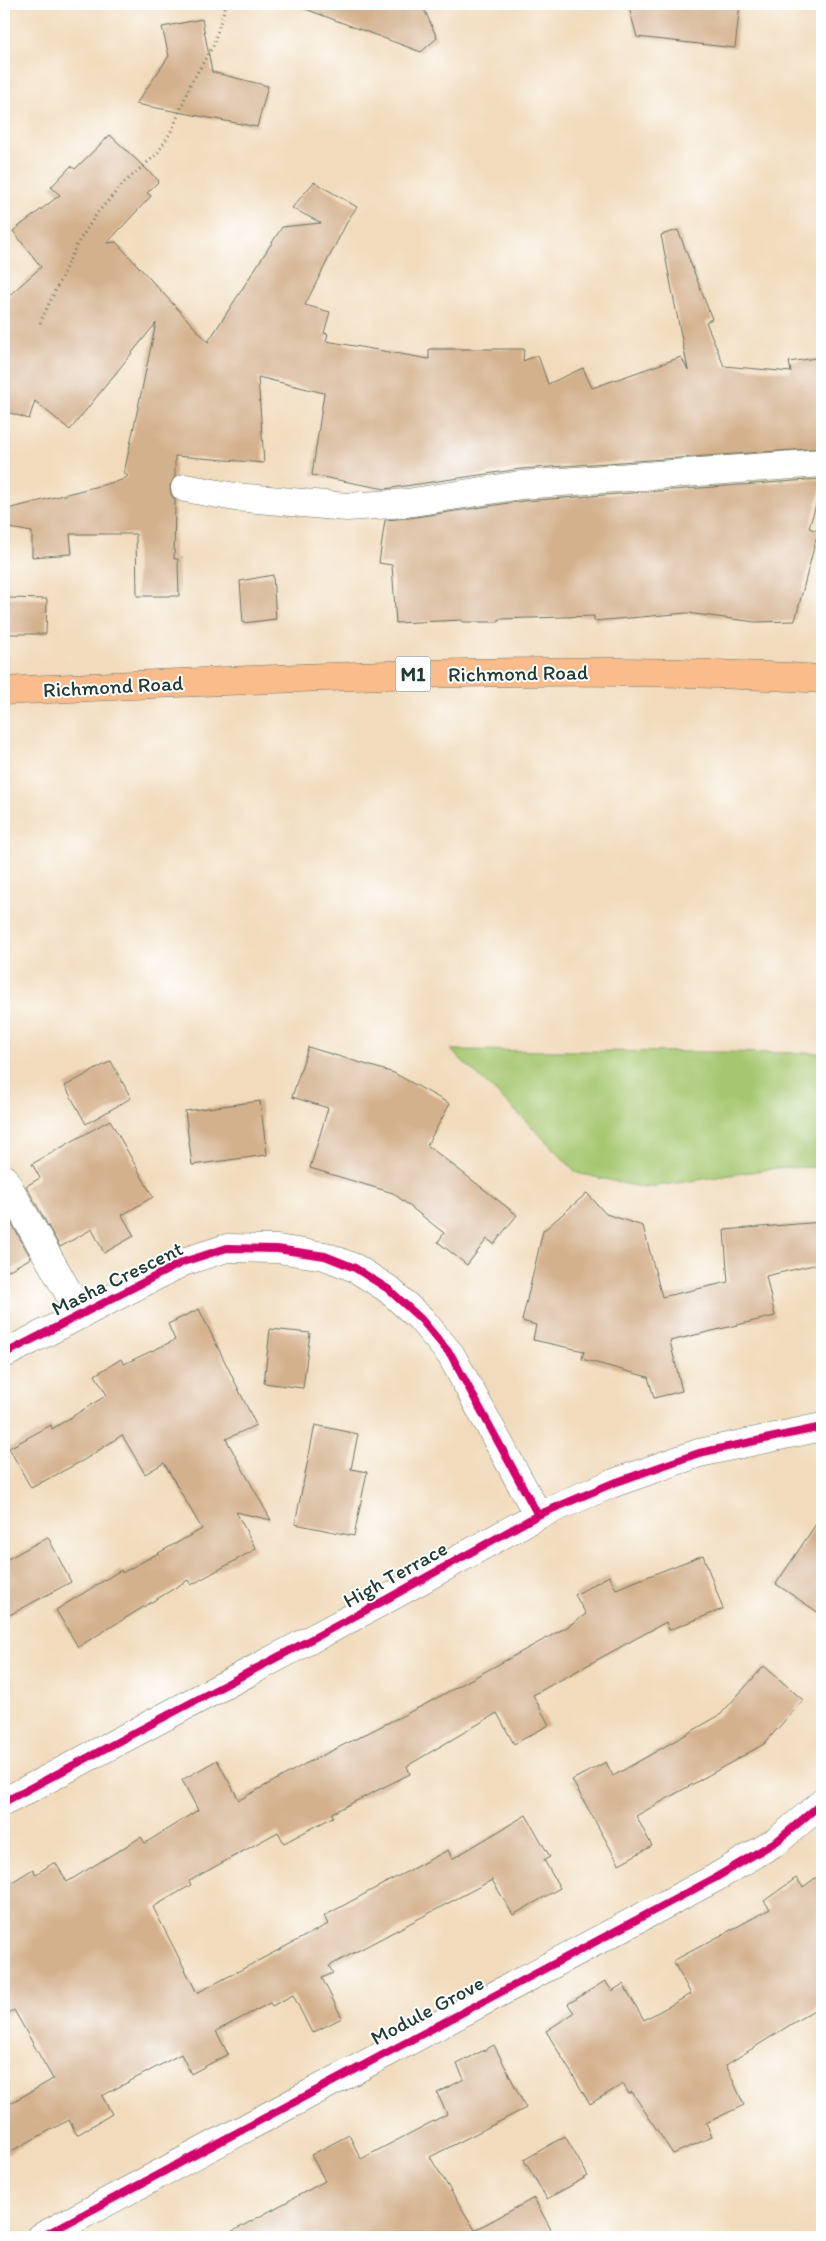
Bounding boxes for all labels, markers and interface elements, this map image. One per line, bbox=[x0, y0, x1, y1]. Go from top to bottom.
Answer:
road number: M1 bbox=[396, 656, 430, 692]
street label: Richmond Road bbox=[448, 659, 589, 687]
street label: Richmond Road bbox=[42, 670, 184, 702]
street label: Masha Crescent bbox=[47, 1235, 187, 1321]
street label: High Terrace bbox=[339, 1535, 451, 1613]
street label: Module Grove bbox=[366, 1970, 488, 2050]

